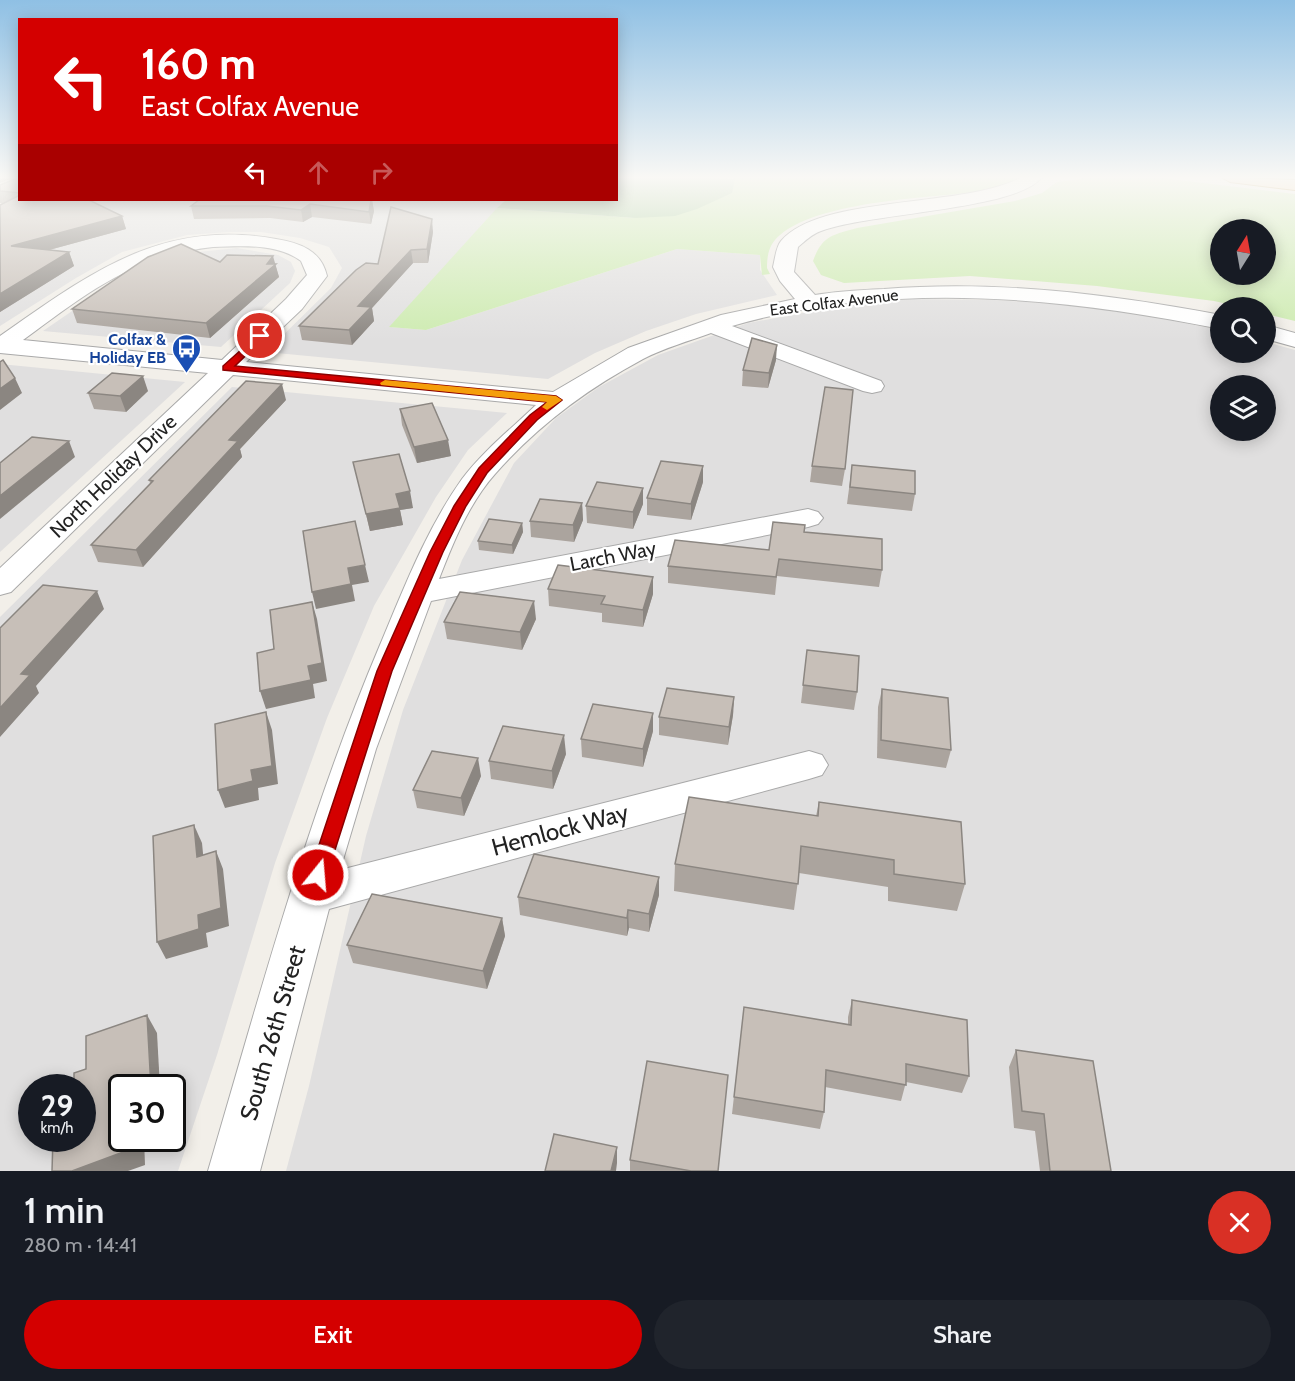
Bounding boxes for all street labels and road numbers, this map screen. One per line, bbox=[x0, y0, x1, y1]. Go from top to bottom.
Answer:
street label: East Colfax Avenue bbox=[769, 285, 899, 320]
street label: North Holiday Drive bbox=[45, 409, 181, 543]
street label: Larch Way bbox=[568, 536, 658, 576]
street label: Hemlock Way bbox=[488, 797, 632, 862]
street label: South 26th Street bbox=[234, 942, 311, 1124]

